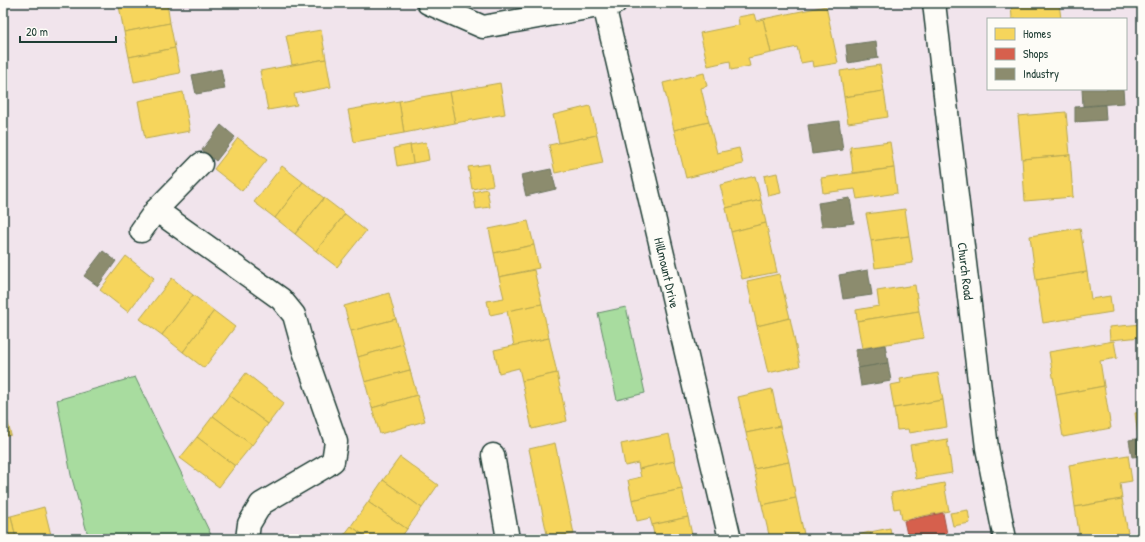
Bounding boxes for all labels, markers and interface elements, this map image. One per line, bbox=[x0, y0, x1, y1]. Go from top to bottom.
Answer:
scale bar bbox=[20, 18, 116, 44]
legend bbox=[987, 18, 1127, 90]
text: 20 m bbox=[26, 23, 48, 40]
text: Homes bbox=[1023, 25, 1051, 42]
text: Shops bbox=[1023, 45, 1049, 62]
text: Industry bbox=[1023, 65, 1059, 82]
street label: Hillmount Drive bbox=[650, 236, 684, 310]
street label: Church Road bbox=[954, 241, 978, 301]

